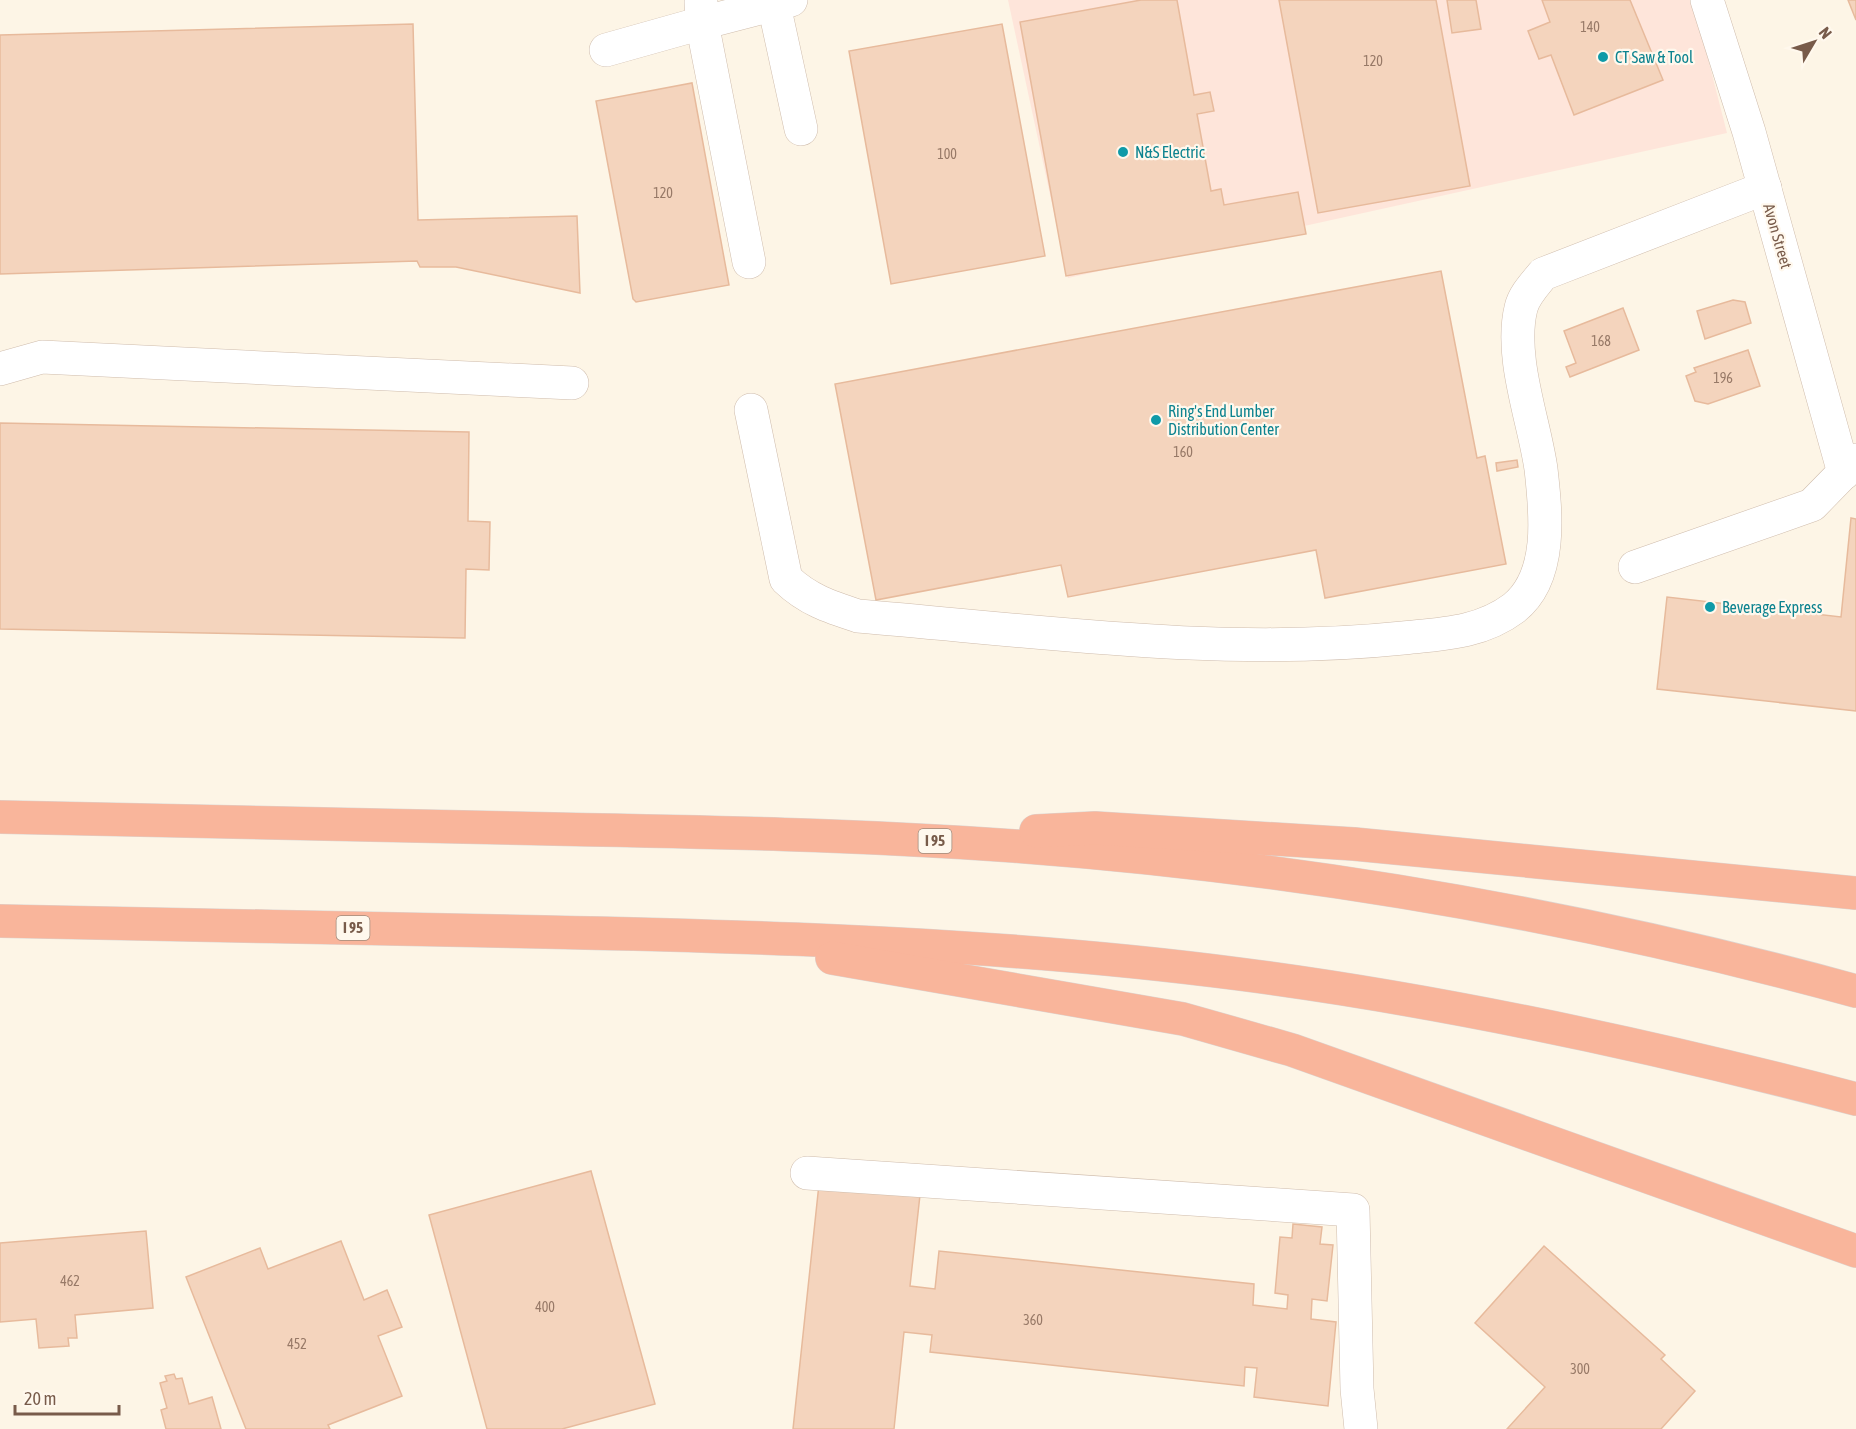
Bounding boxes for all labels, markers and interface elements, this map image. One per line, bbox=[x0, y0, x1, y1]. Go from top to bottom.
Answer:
north arrow bbox=[1784, 12, 1844, 72]
house number: 140 bbox=[1580, 19, 1600, 35]
text: N bbox=[1816, 23, 1836, 42]
place label: CT Saw & Tool bbox=[1615, 48, 1694, 66]
marker: CT Saw & Tool bbox=[1596, 50, 1610, 64]
house number: 120 bbox=[1363, 53, 1383, 69]
place label: N&S Electric bbox=[1135, 143, 1205, 161]
marker: N&S Electric bbox=[1116, 145, 1130, 159]
house number: 100 bbox=[937, 146, 957, 162]
house number: 120 bbox=[653, 185, 673, 201]
street label: Avon Street bbox=[1760, 201, 1796, 271]
house number: 168 bbox=[1591, 333, 1611, 349]
house number: 196 bbox=[1713, 370, 1733, 386]
place label: Ring's End Lumber Distribution Center bbox=[1168, 402, 1279, 438]
marker: Ring's End Lumber Distribution Center bbox=[1149, 413, 1163, 427]
house number: 160 bbox=[1173, 444, 1193, 460]
place label: Beverage Express bbox=[1722, 598, 1823, 617]
marker: Beverage Express bbox=[1703, 600, 1717, 614]
road number: I 95 bbox=[918, 829, 952, 853]
road number: I 95 bbox=[336, 916, 370, 940]
house number: 462 bbox=[60, 1273, 80, 1289]
house number: 400 bbox=[535, 1299, 555, 1315]
house number: 360 bbox=[1023, 1312, 1043, 1328]
house number: 452 bbox=[287, 1336, 307, 1352]
house number: 300 bbox=[1570, 1361, 1590, 1377]
scale bar bbox=[15, 1378, 118, 1416]
text: 20 m bbox=[24, 1388, 56, 1409]

